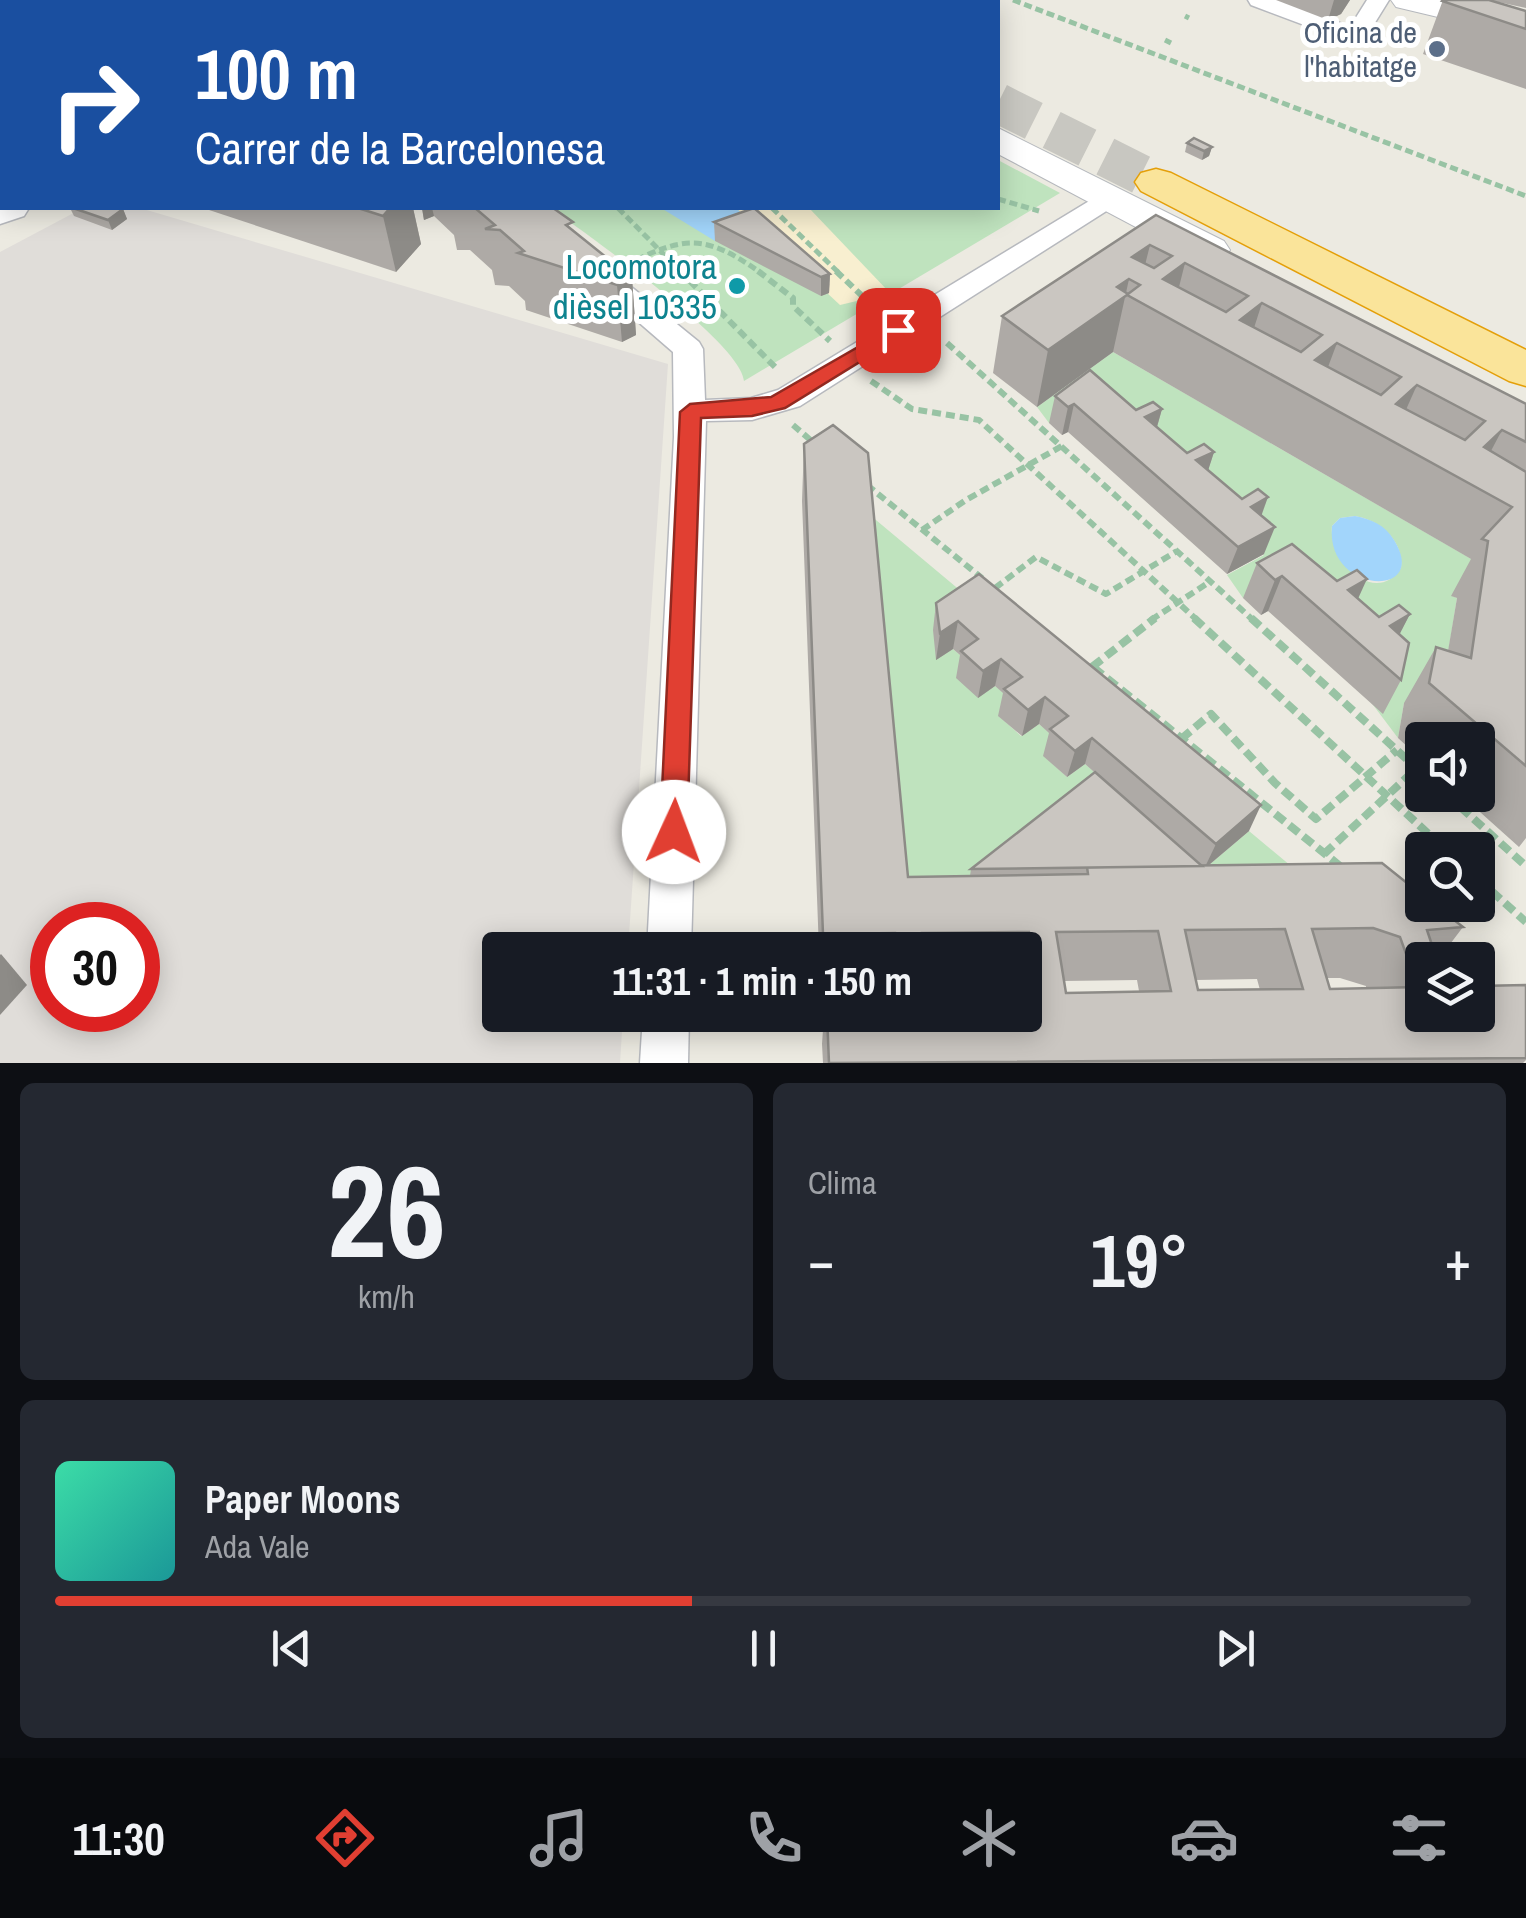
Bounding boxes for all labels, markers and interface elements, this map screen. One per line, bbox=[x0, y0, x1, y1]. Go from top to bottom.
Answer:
place label: Oficina de l'habitatge bbox=[1303, 12, 1417, 86]
text: 100 m bbox=[195, 27, 358, 121]
marker: Oficina de l'habitatge bbox=[1426, 38, 1448, 60]
icon: right bbox=[30, 40, 160, 170]
text: Carrer de la Barcelonesa bbox=[195, 117, 605, 178]
place label: Locomotora dièsel 10335 bbox=[553, 243, 717, 330]
marker: Locomotora dièsel 10335 bbox=[726, 275, 748, 297]
pin bbox=[856, 288, 941, 373]
icon: arrive bbox=[871, 303, 926, 358]
map controls bbox=[1405, 722, 1495, 1032]
button: sound bbox=[1405, 722, 1495, 812]
position arrow bbox=[622, 780, 726, 884]
button: search bbox=[1405, 832, 1495, 922]
speed limit sign: 30 bbox=[30, 902, 160, 1032]
button: layers bbox=[1405, 942, 1495, 1032]
text: 11:31 · 1 min · 150 m bbox=[612, 956, 912, 1007]
text: 26 bbox=[327, 1122, 446, 1298]
text: Clima bbox=[808, 1161, 877, 1204]
text: 19° bbox=[1090, 1209, 1189, 1310]
text: − bbox=[808, 1223, 834, 1297]
text: + bbox=[1445, 1223, 1471, 1297]
text: km/h bbox=[358, 1275, 415, 1318]
text: Paper Moons bbox=[205, 1474, 401, 1525]
text: Ada Vale bbox=[205, 1525, 310, 1568]
icon: previous bbox=[264, 1621, 319, 1676]
icon: pause bbox=[736, 1621, 791, 1676]
icon: next bbox=[1208, 1621, 1263, 1676]
icon: directions bbox=[310, 1803, 380, 1873]
icon: music bbox=[524, 1803, 594, 1873]
icon: phone bbox=[739, 1803, 809, 1873]
icon: climate bbox=[954, 1803, 1024, 1873]
icon: car bbox=[1169, 1803, 1239, 1873]
icon: filters bbox=[1384, 1803, 1454, 1873]
text: 11:30 bbox=[72, 1808, 165, 1869]

